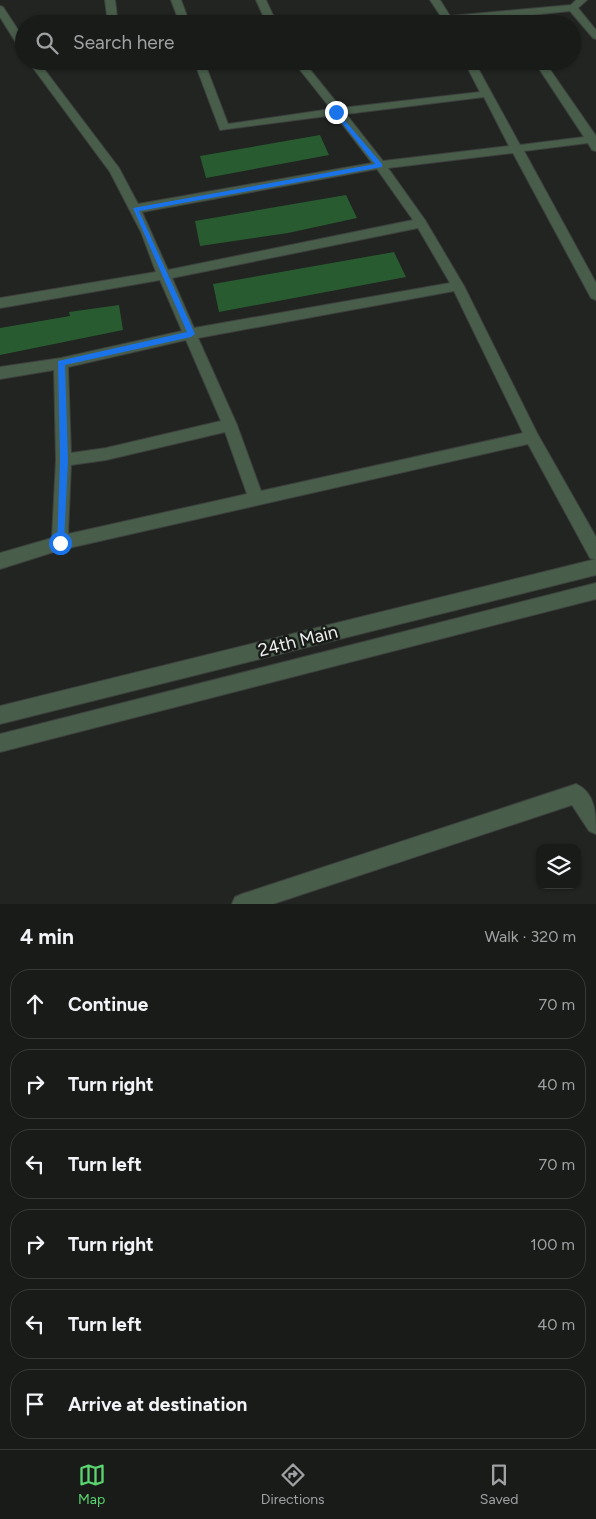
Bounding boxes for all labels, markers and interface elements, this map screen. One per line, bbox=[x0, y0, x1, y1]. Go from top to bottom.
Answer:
search box bbox=[15, 15, 581, 70]
icon: search bbox=[33, 29, 61, 57]
text: Search here bbox=[73, 31, 175, 54]
route end bbox=[325, 101, 348, 124]
route start bbox=[49, 532, 72, 555]
street label: 24th Main bbox=[256, 621, 340, 661]
map controls bbox=[536, 844, 581, 889]
button: layers bbox=[536, 844, 581, 889]
text: 4 min bbox=[20, 924, 74, 949]
text: Walk · 320 m bbox=[484, 927, 576, 946]
icon: ahead bbox=[21, 990, 49, 1018]
text: Continue bbox=[68, 993, 148, 1016]
text: 70 m bbox=[539, 995, 575, 1014]
icon: right bbox=[21, 1070, 49, 1098]
text: Turn right bbox=[68, 1073, 154, 1096]
text: 40 m bbox=[537, 1075, 575, 1094]
icon: left bbox=[21, 1150, 49, 1178]
text: Turn left bbox=[68, 1153, 142, 1176]
text: 70 m bbox=[539, 1155, 575, 1174]
icon: right bbox=[21, 1230, 49, 1258]
text: Turn right bbox=[68, 1233, 154, 1256]
text: 100 m bbox=[530, 1235, 575, 1254]
icon: left bbox=[21, 1310, 49, 1338]
text: Turn left bbox=[68, 1313, 142, 1336]
text: 40 m bbox=[537, 1315, 575, 1334]
icon: arrive bbox=[21, 1390, 49, 1418]
text: Arrive at destination bbox=[68, 1393, 247, 1416]
tab: Map bbox=[78, 1461, 106, 1508]
tab: Directions bbox=[261, 1461, 325, 1508]
tab: Saved bbox=[480, 1461, 518, 1508]

